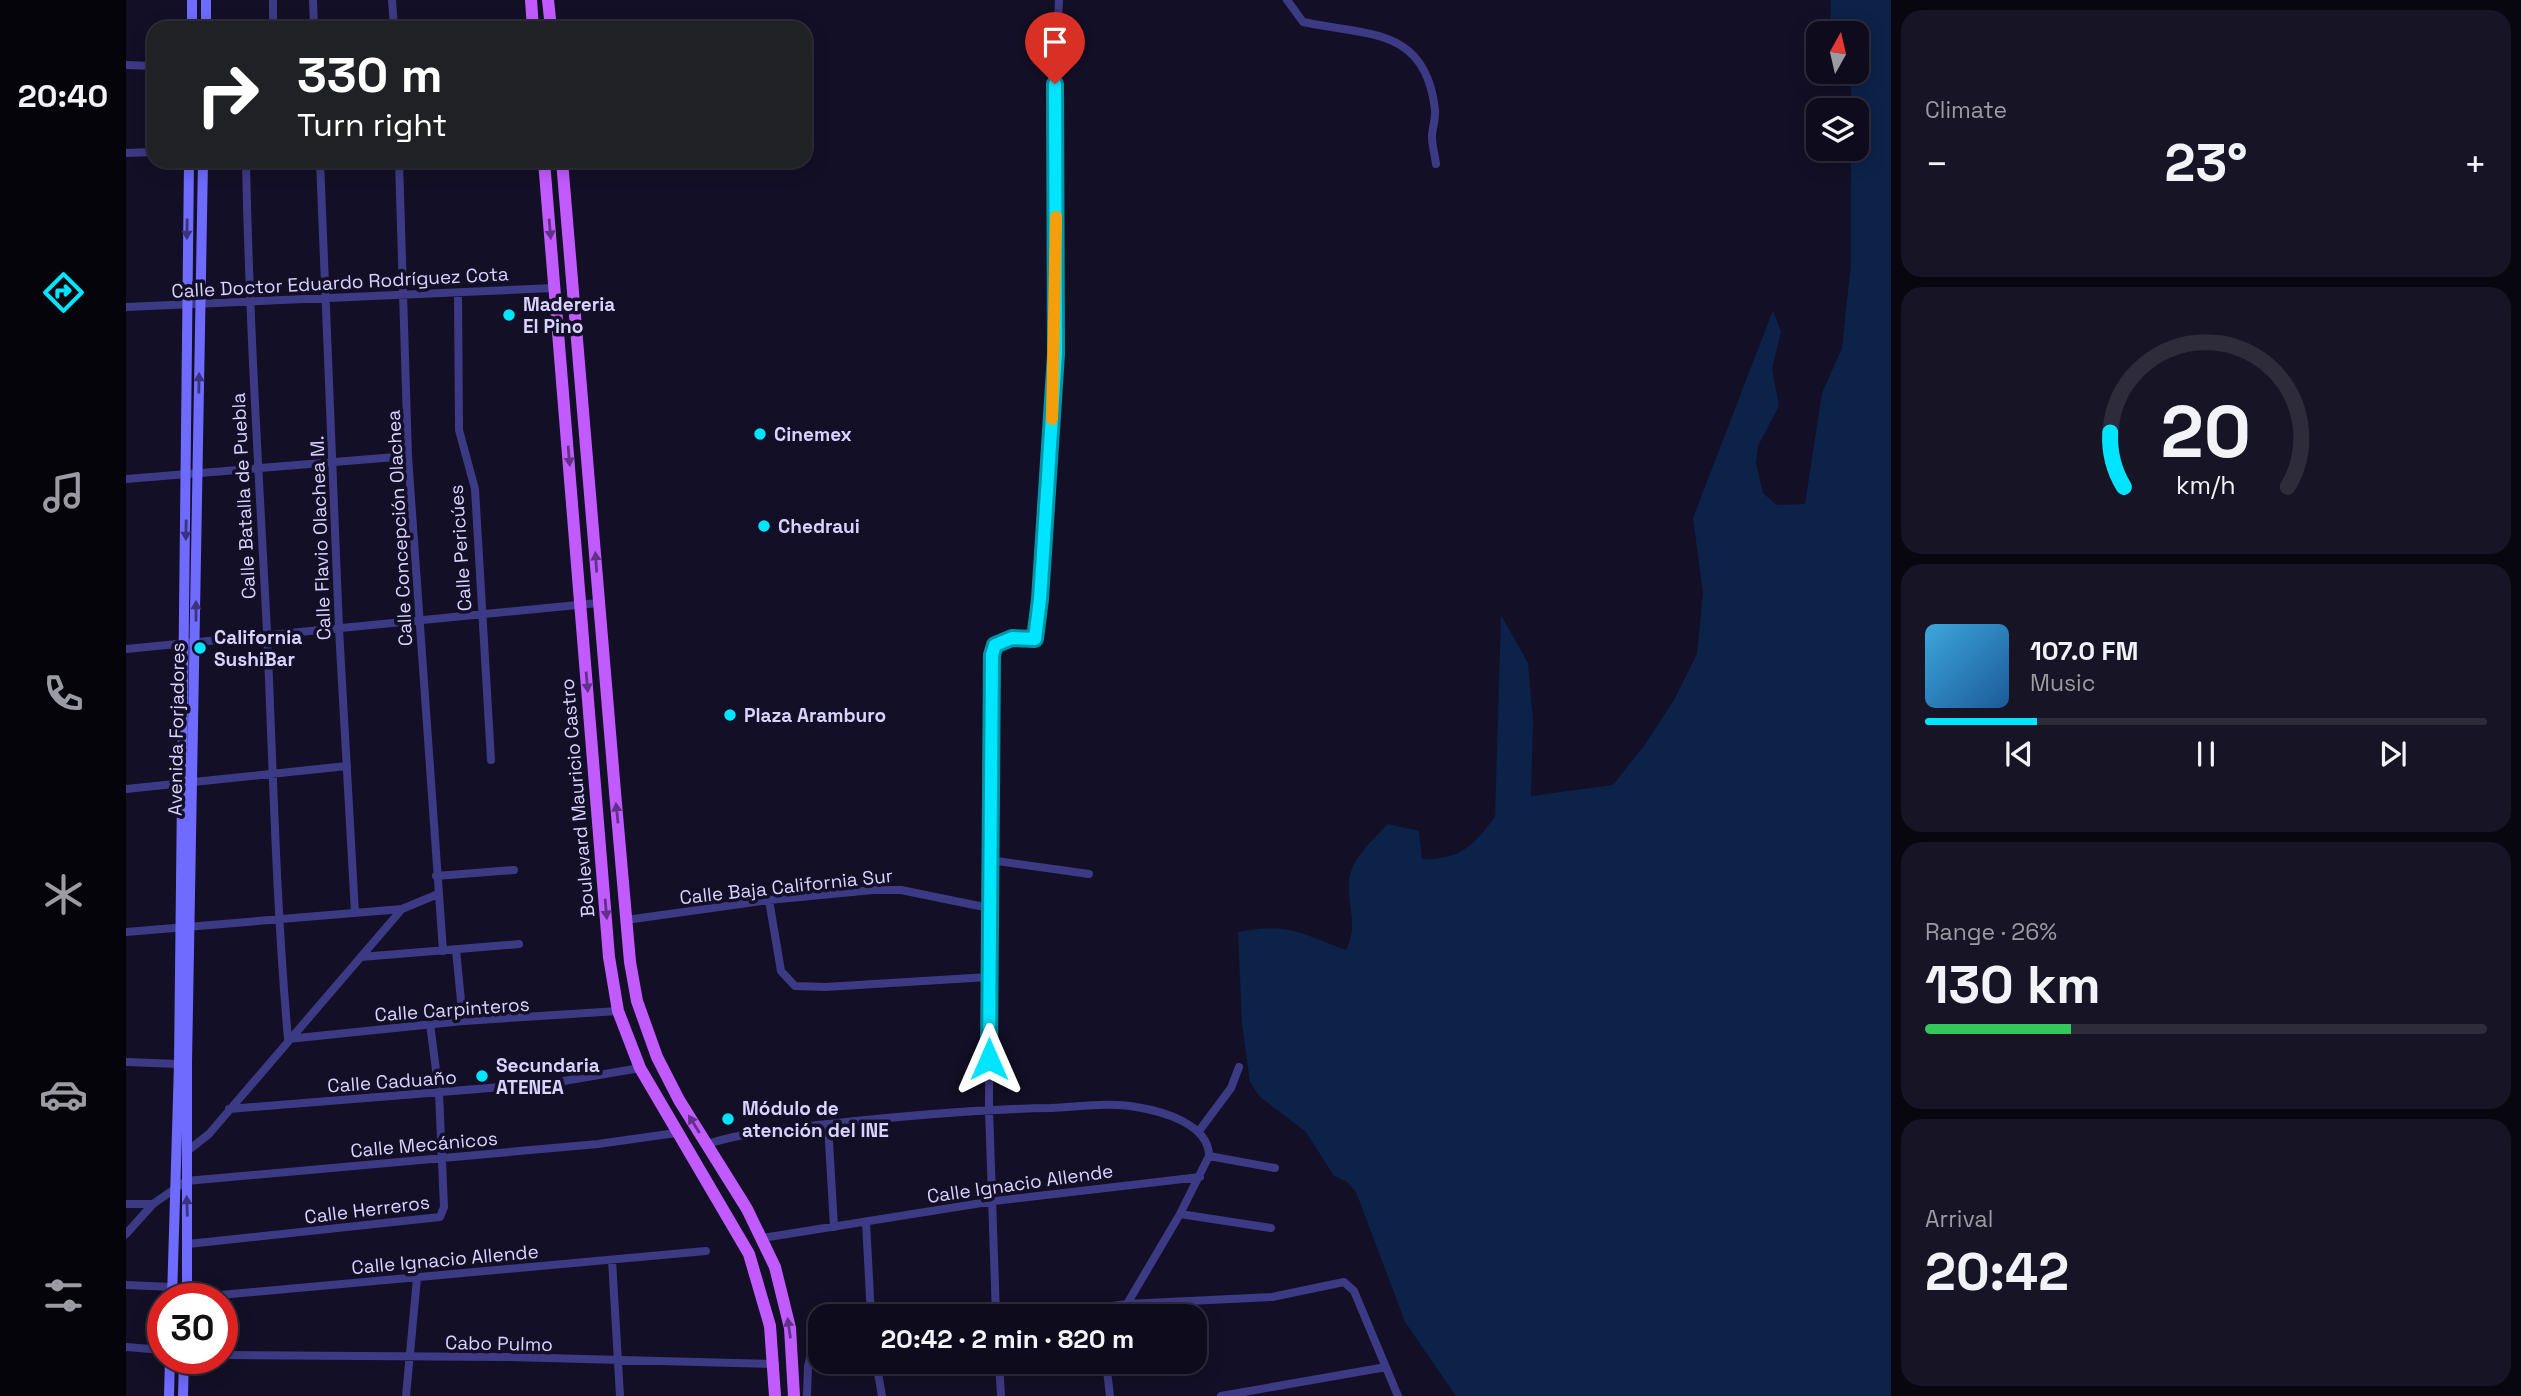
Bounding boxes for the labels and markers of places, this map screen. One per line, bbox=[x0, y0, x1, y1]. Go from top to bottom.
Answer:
pin bbox=[1025, 12.0, 1085, 84]
place label: Madereria El Pino bbox=[523, 292, 615, 339]
marker: Madereria El Pino bbox=[501, 307, 517, 323]
place label: Cinemex bbox=[774, 422, 852, 447]
marker: Cinemex bbox=[752, 426, 768, 442]
place label: Chedraui bbox=[778, 514, 860, 539]
marker: Chedraui bbox=[756, 518, 772, 534]
place label: California SushiBar bbox=[214, 625, 302, 672]
marker: California SushiBar bbox=[192, 640, 208, 656]
place label: Plaza Aramburo bbox=[744, 703, 886, 728]
marker: Plaza Aramburo bbox=[722, 707, 738, 723]
place label: Secundaria ATENEA bbox=[496, 1053, 600, 1100]
marker: Secundaria ATENEA bbox=[474, 1068, 490, 1084]
place label: Módulo de atención del INE bbox=[742, 1096, 889, 1143]
marker: Módulo de atención del INE bbox=[720, 1111, 736, 1127]

